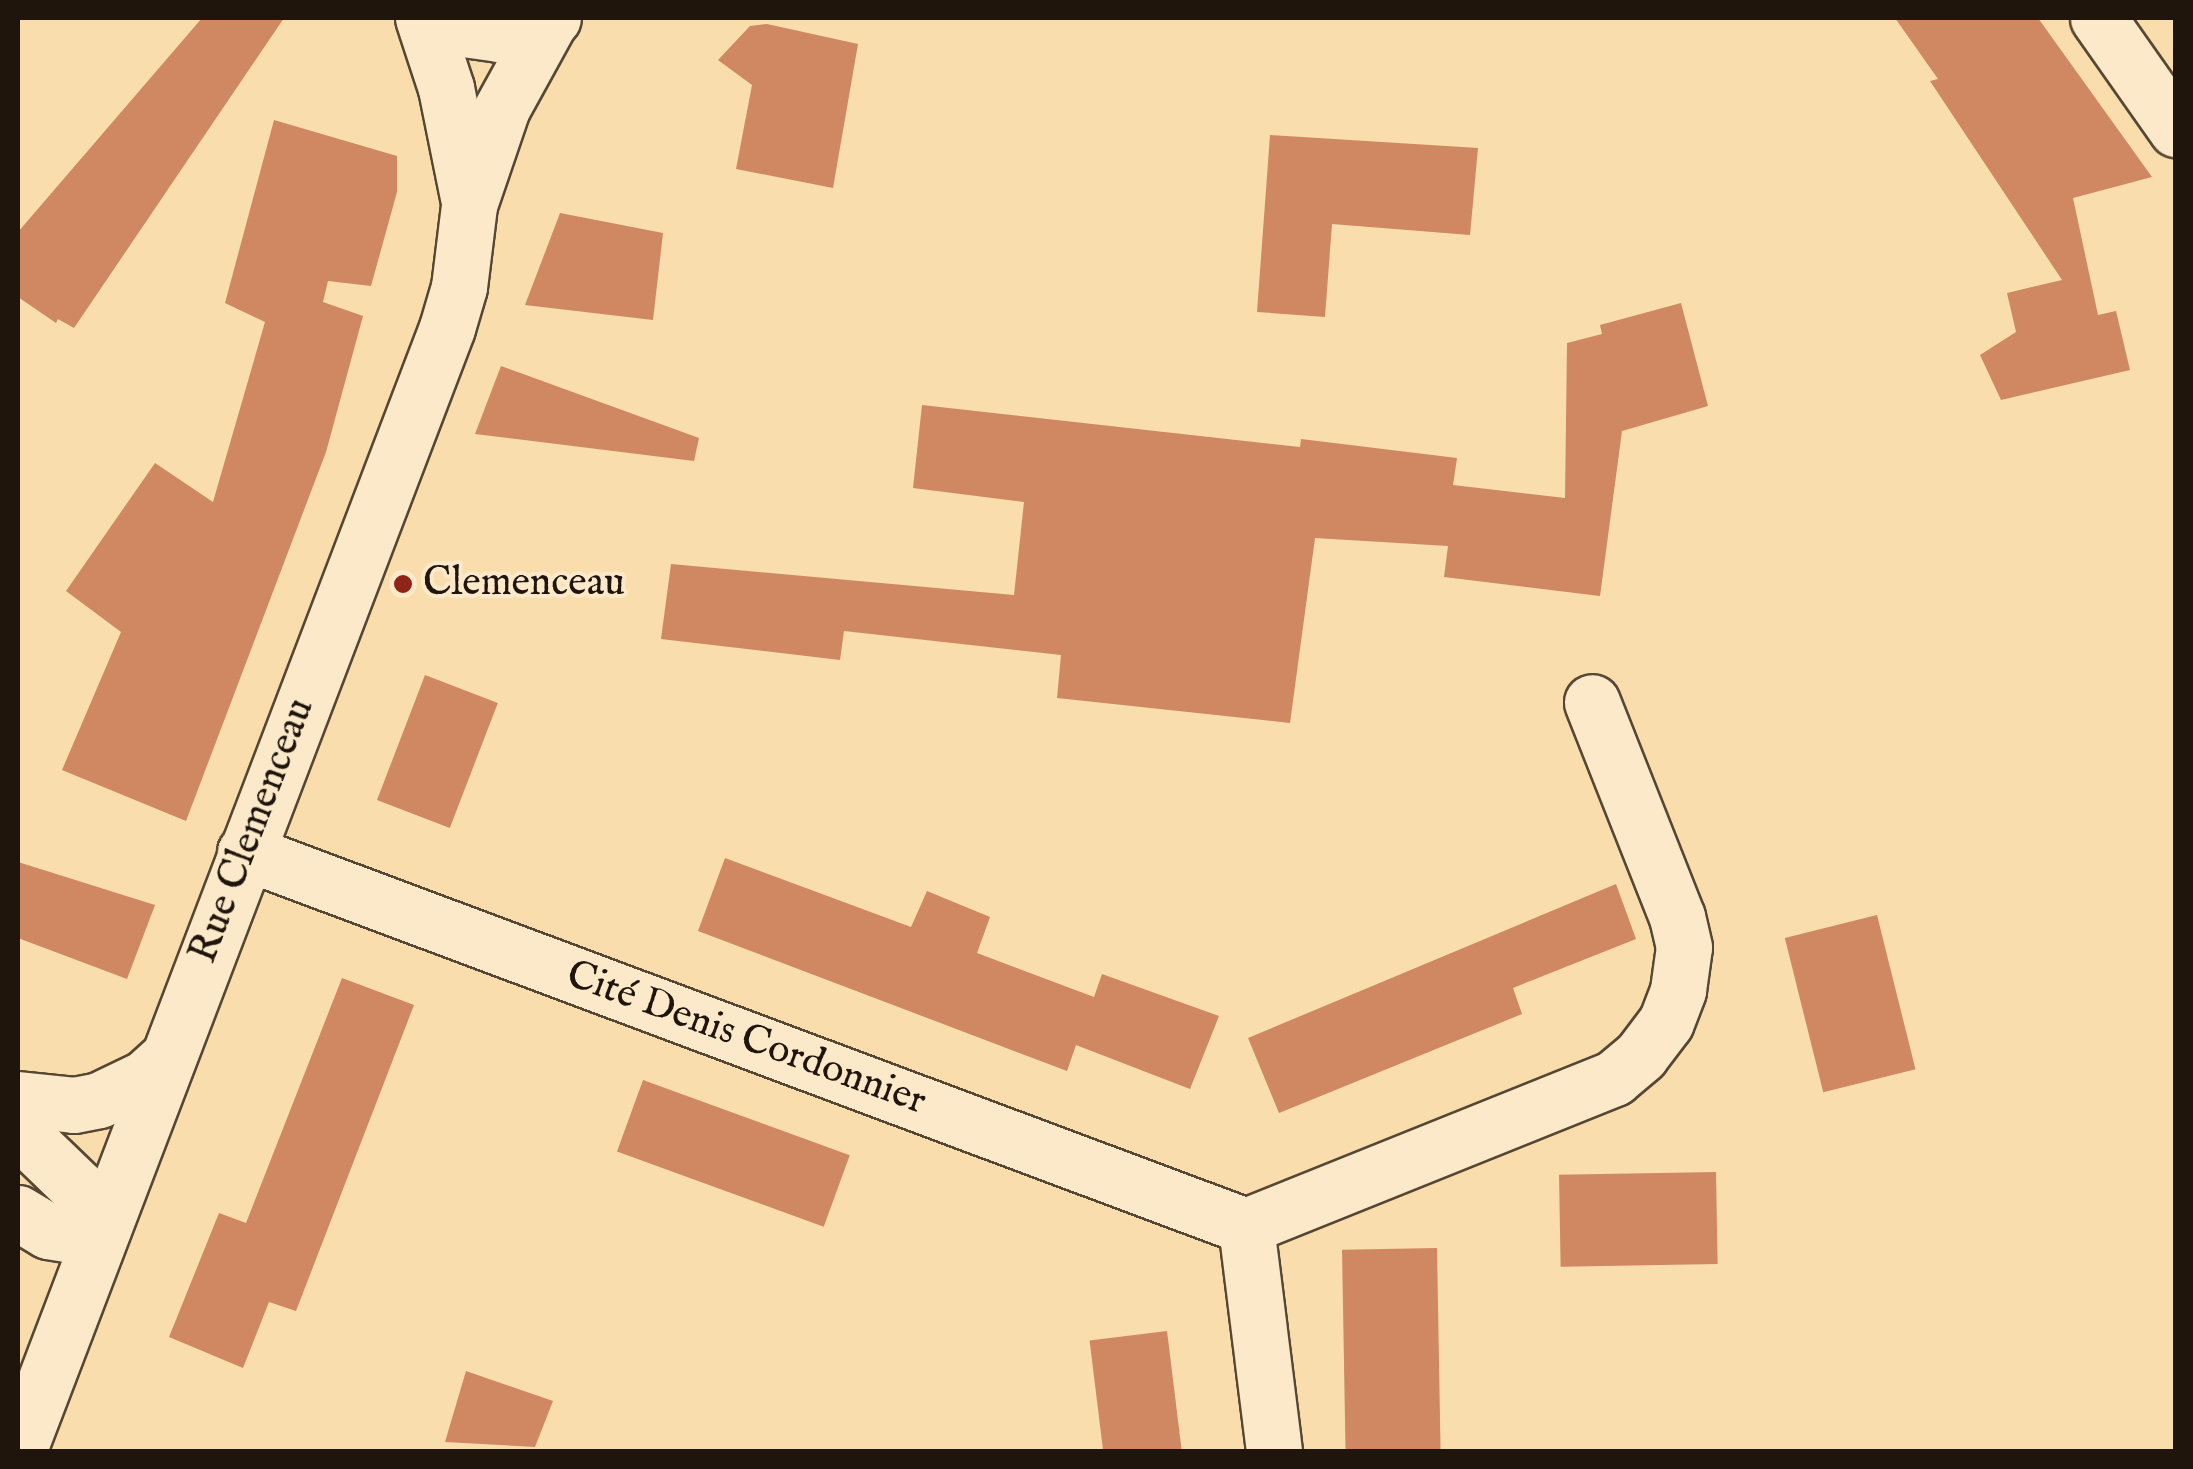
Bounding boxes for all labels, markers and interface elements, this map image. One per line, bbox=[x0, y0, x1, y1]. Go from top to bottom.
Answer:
place label: Clemenceau bbox=[423, 560, 625, 608]
marker: Clemenceau bbox=[392, 573, 414, 595]
street label: Rue Clemenceau bbox=[180, 692, 326, 970]
street label: Cité Denis Cordonnier bbox=[560, 952, 932, 1126]

